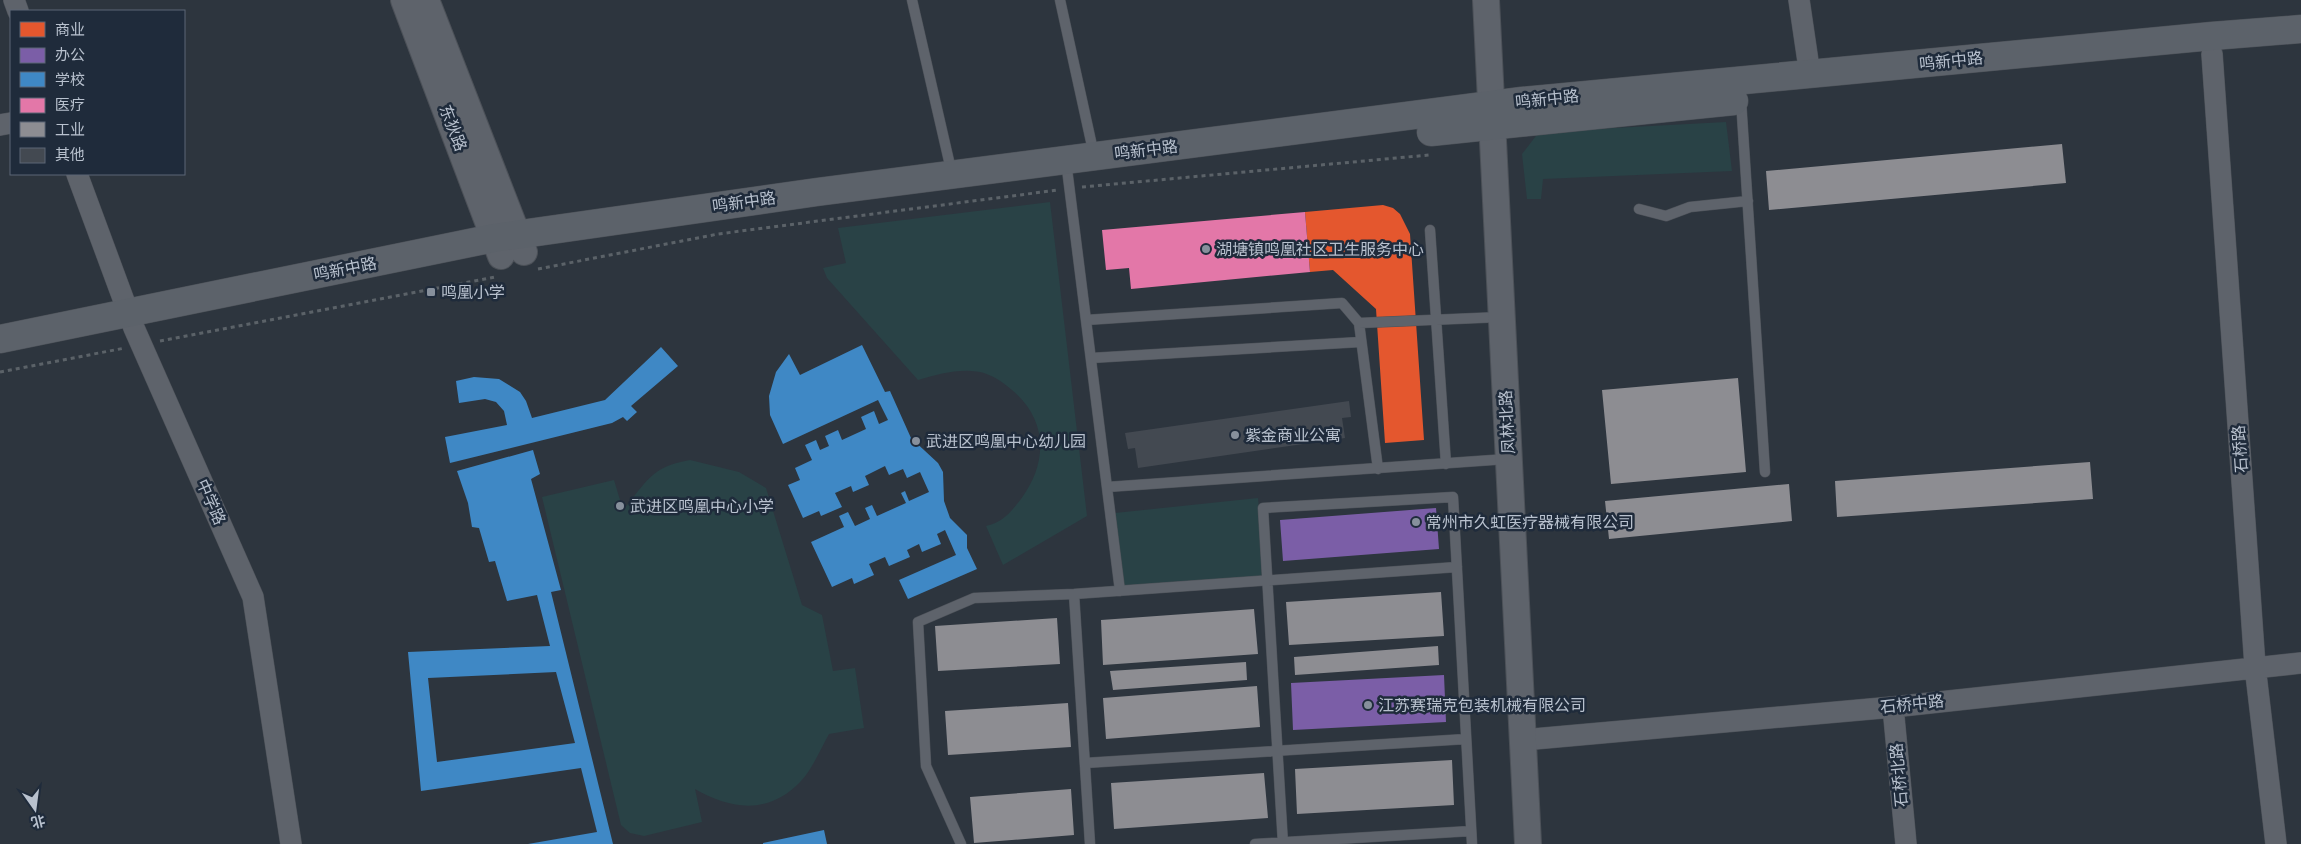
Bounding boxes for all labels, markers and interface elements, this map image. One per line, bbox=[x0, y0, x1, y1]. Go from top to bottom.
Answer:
legend bbox=[10, 10, 185, 175]
text: 商业 bbox=[55, 21, 85, 39]
text: 办公 bbox=[55, 46, 85, 64]
street label: 鸣新中路 bbox=[1918, 48, 1984, 74]
text: 学校 bbox=[55, 71, 85, 89]
street label: 鸣新中路 bbox=[1514, 86, 1580, 112]
text: 医疗 bbox=[55, 96, 85, 114]
street label: 东狄路 bbox=[436, 102, 470, 154]
text: 工业 bbox=[55, 121, 85, 139]
street label: 鸣新中路 bbox=[1113, 137, 1179, 163]
text: 其他 bbox=[55, 146, 85, 164]
street label: 鸣新中路 bbox=[711, 188, 777, 216]
place label: 湖塘镇鸣凰社区卫生服务中心 bbox=[1216, 240, 1424, 259]
marker: 湖塘镇鸣凰社区卫生服务中心 bbox=[1200, 243, 1212, 255]
street label: 鸣新中路 bbox=[312, 254, 378, 284]
place label: 鸣凰小学 bbox=[441, 283, 505, 302]
marker: 鸣凰小学 bbox=[425, 286, 437, 298]
street label: 凤林北路 bbox=[1496, 390, 1518, 454]
street label: 石桥路 bbox=[2229, 424, 2251, 474]
place label: 紫金商业公寓 bbox=[1245, 426, 1341, 445]
marker: 紫金商业公寓 bbox=[1229, 429, 1241, 441]
place label: 武进区鸣凰中心幼儿园 bbox=[926, 432, 1086, 451]
marker: 武进区鸣凰中心幼儿园 bbox=[910, 435, 922, 447]
street label: 中学路 bbox=[193, 476, 229, 528]
place label: 武进区鸣凰中心小学 bbox=[630, 497, 774, 516]
marker: 武进区鸣凰中心小学 bbox=[614, 500, 626, 512]
place label: 常州市久虹医疗器械有限公司 bbox=[1426, 513, 1634, 532]
marker: 常州市久虹医疗器械有限公司 bbox=[1410, 516, 1422, 528]
street label: 石桥中路 bbox=[1879, 691, 1945, 717]
place label: 江苏赛瑞克包装机械有限公司 bbox=[1378, 696, 1586, 715]
marker: 江苏赛瑞克包装机械有限公司 bbox=[1362, 699, 1374, 711]
street label: 石桥北路 bbox=[1887, 742, 1911, 808]
north arrow bbox=[10, 784, 60, 834]
text: 北 bbox=[29, 811, 47, 831]

